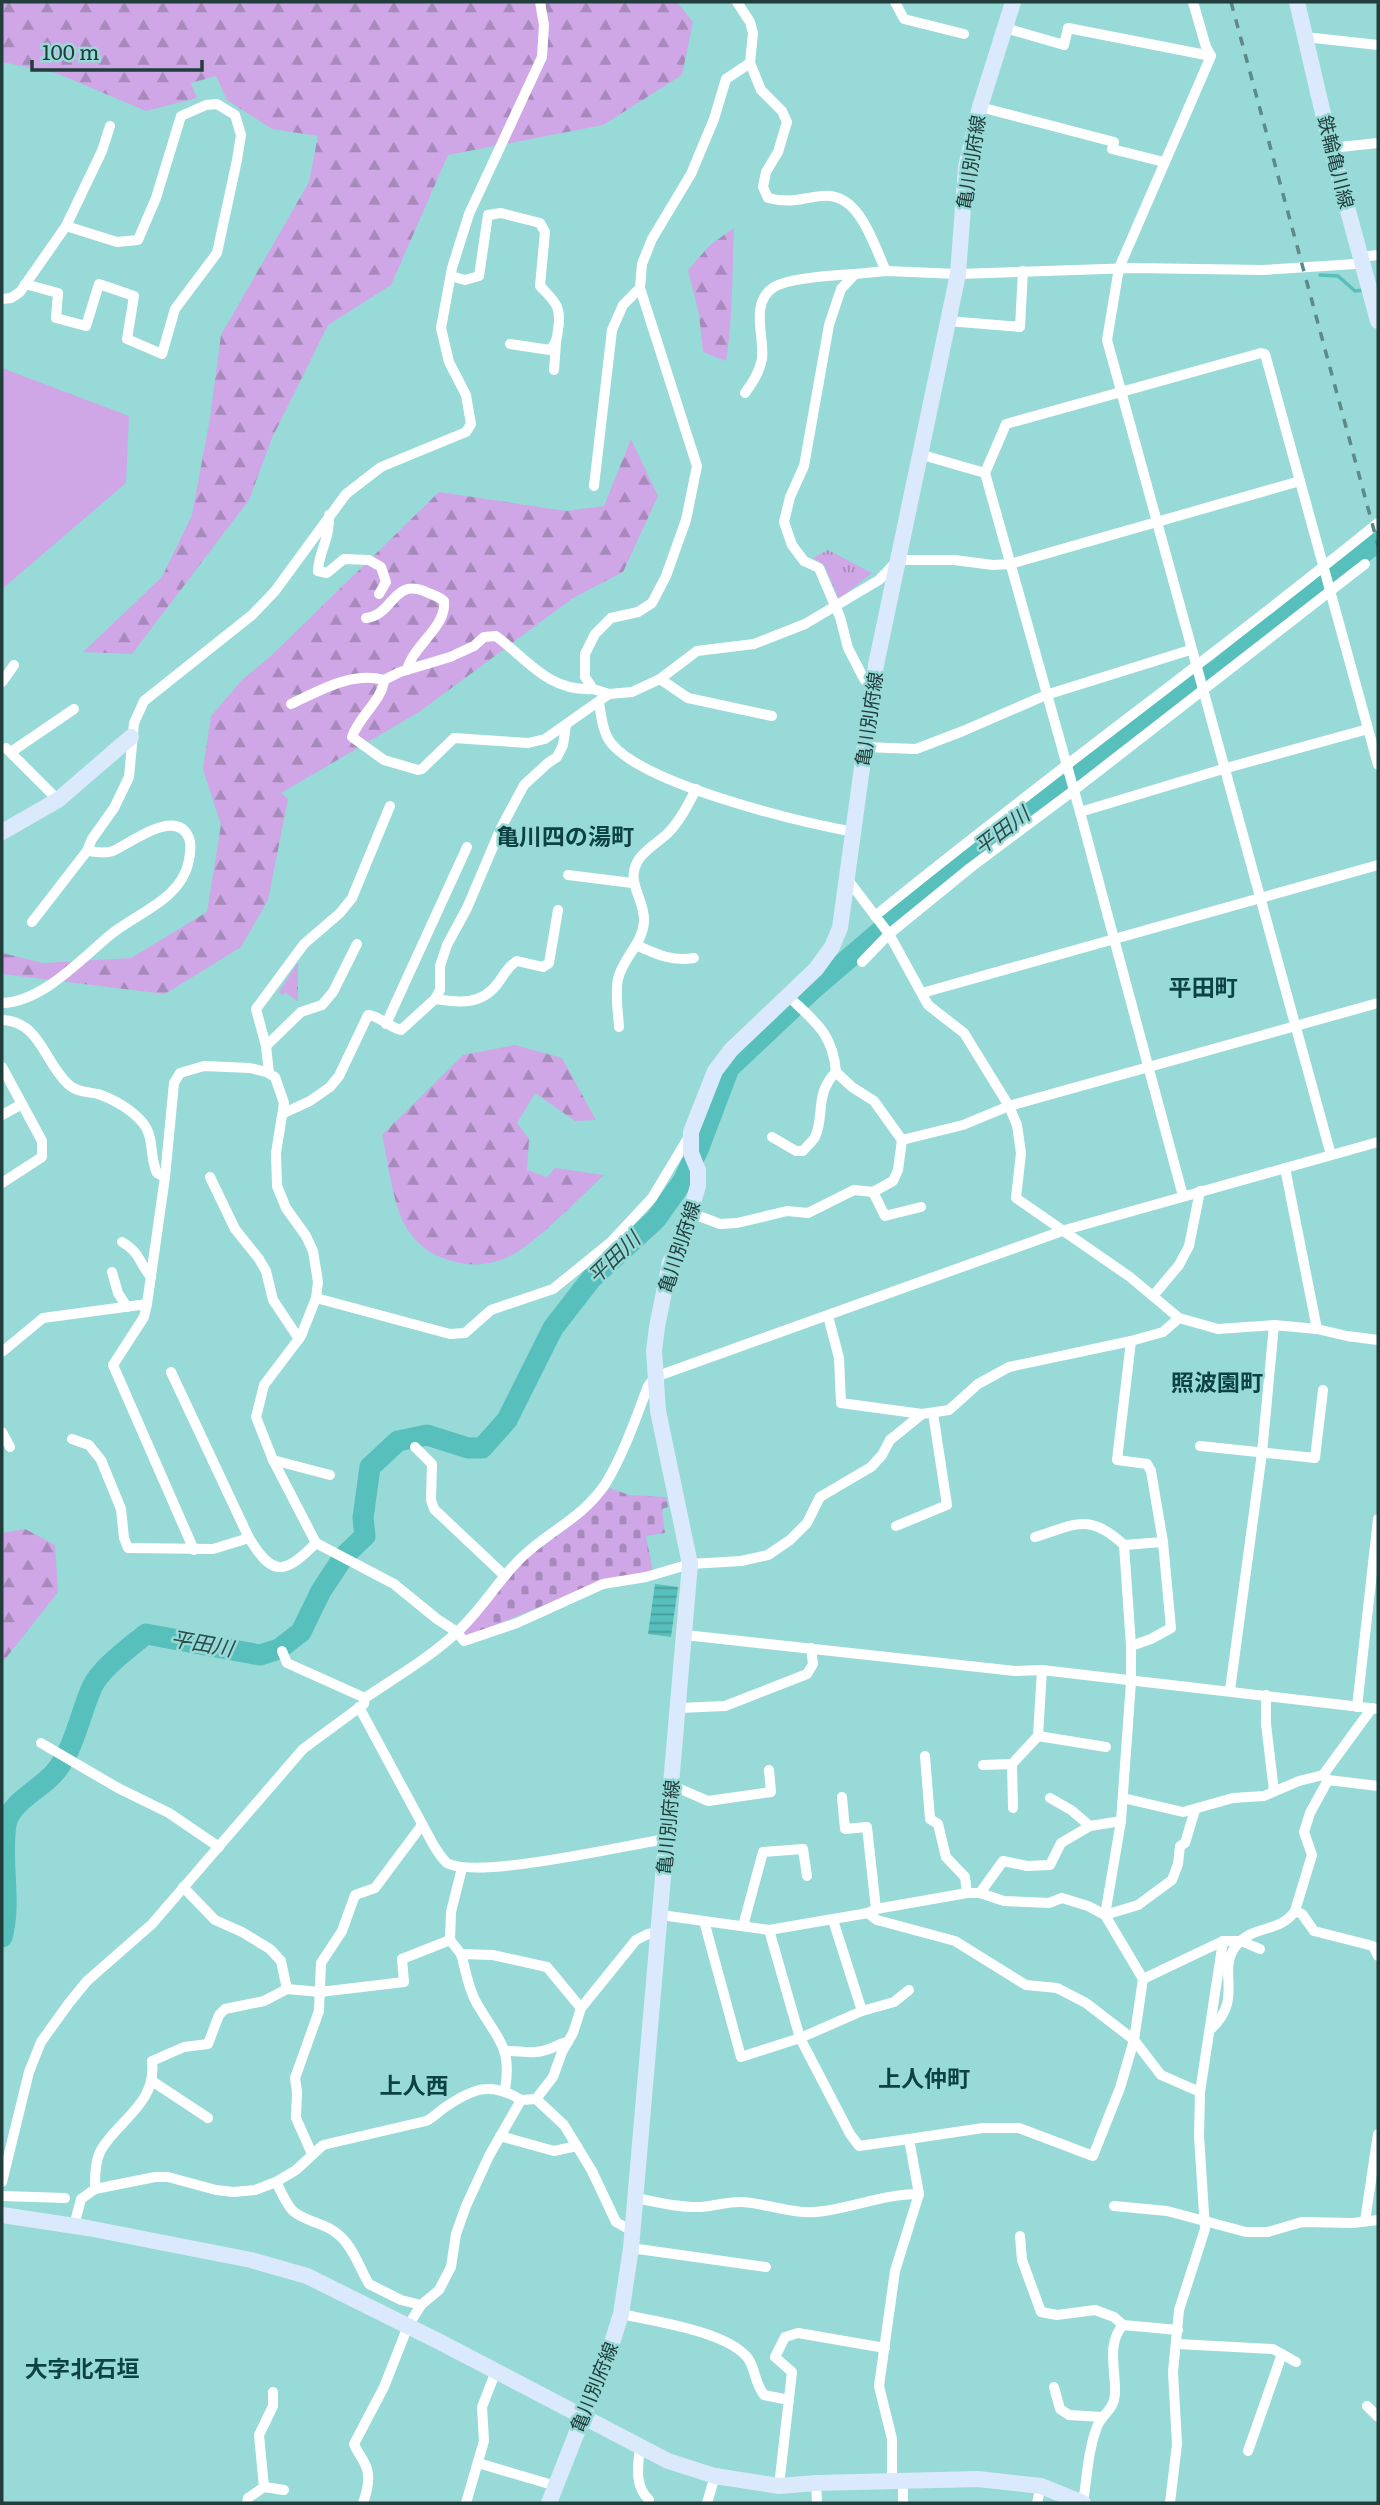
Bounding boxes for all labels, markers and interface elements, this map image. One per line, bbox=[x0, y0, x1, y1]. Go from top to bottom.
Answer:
scale bar bbox=[32, 28, 201, 72]
text: 100 m bbox=[42, 35, 99, 66]
street label: 鉄輪亀川線 bbox=[1312, 112, 1362, 211]
street label: 亀川別府線 bbox=[949, 113, 991, 211]
street label: 亀川別府線 bbox=[848, 670, 888, 768]
water label: 平田川 bbox=[966, 796, 1037, 860]
district label: 亀川四の湯町 bbox=[496, 818, 634, 852]
district label: 平田町 bbox=[1169, 969, 1238, 1003]
street label: 亀川別府線 bbox=[650, 1197, 706, 1296]
water label: 平田川 bbox=[579, 1222, 647, 1289]
district label: 照波園町 bbox=[1171, 1364, 1263, 1398]
water label: 平田川 bbox=[169, 1621, 238, 1663]
street label: 亀川別府線 bbox=[649, 1778, 685, 1875]
district label: 上人仲町 bbox=[878, 2060, 970, 2094]
district label: 上人西 bbox=[380, 2067, 449, 2101]
street label: 亀川別府線 bbox=[562, 2337, 624, 2436]
district label: 大字北石垣 bbox=[25, 2350, 140, 2384]

